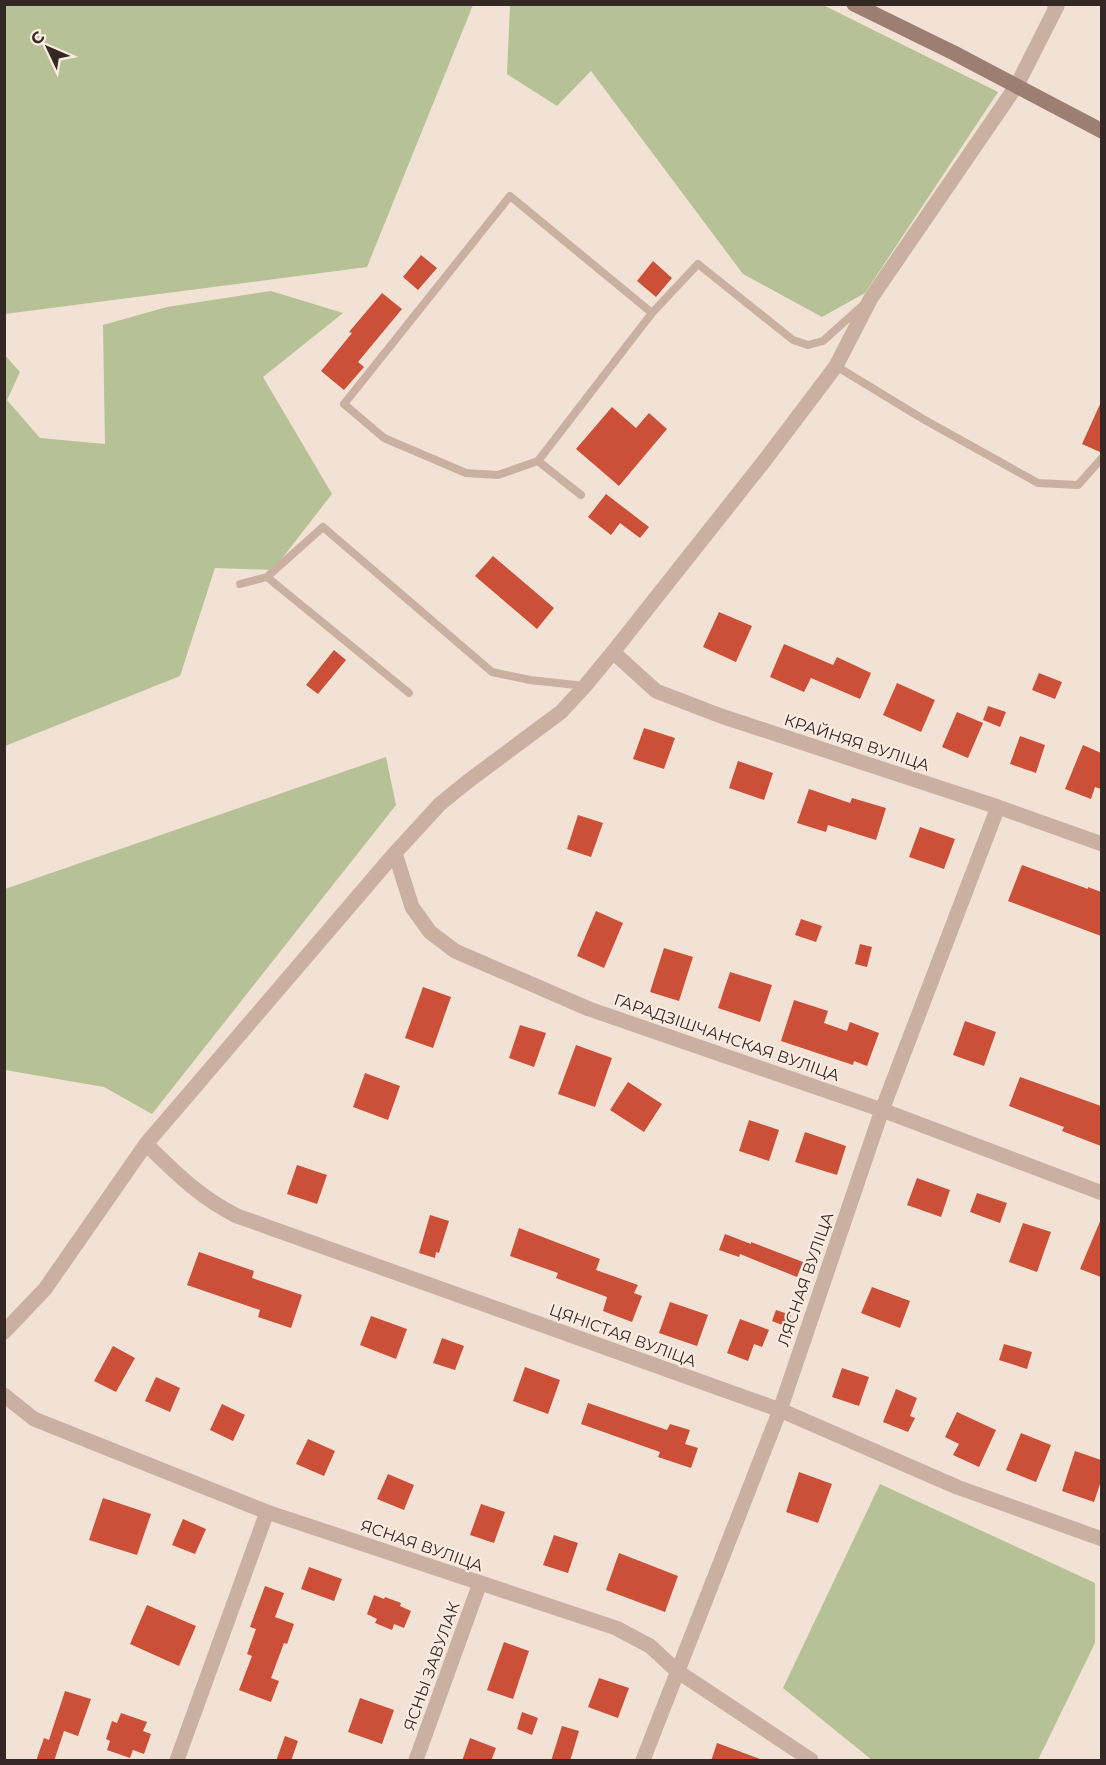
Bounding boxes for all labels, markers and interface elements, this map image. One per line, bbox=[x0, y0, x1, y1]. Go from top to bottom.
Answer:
north arrow bbox=[18, 18, 78, 78]
text: С bbox=[27, 27, 49, 49]
street label: КРАЙНЯЯ ВУЛІЦА bbox=[782, 710, 932, 775]
street label: ГАРАДЗІШЧАНСКАЯ ВУЛІЦА bbox=[611, 990, 842, 1085]
street label: ЛЯСНАЯ ВУЛІЦА bbox=[774, 1209, 837, 1349]
street label: ЦЯНІСТАЯ ВУЛІЦА bbox=[547, 1300, 699, 1371]
street label: ЯСНАЯ ВУЛІЦА bbox=[358, 1516, 486, 1575]
street label: ЯСНЫ ЗАВУЛАК bbox=[399, 1599, 464, 1733]

